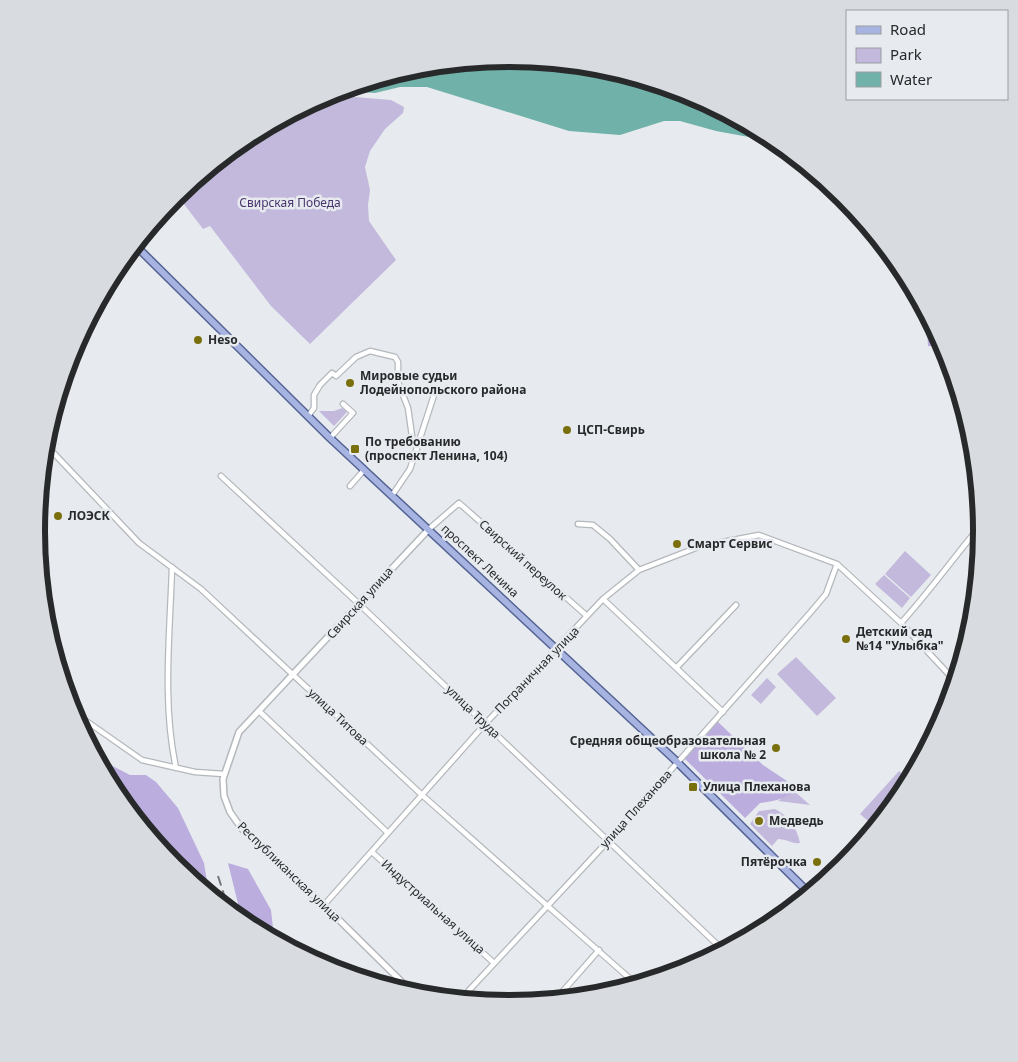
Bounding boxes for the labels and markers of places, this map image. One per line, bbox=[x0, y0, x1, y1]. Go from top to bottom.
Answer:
place label: Heso bbox=[208, 331, 238, 348]
marker: Heso bbox=[192, 334, 204, 346]
place label: Мировые судьи Лодейнопольского района bbox=[360, 367, 526, 398]
marker: Мировые судьи Лодейнопольского района bbox=[344, 377, 356, 389]
place label: ЦСП-Свирь bbox=[577, 421, 645, 438]
marker: ЦСП-Свирь bbox=[561, 424, 573, 436]
place label: По требованию (проспект Ленина, 104) bbox=[365, 433, 508, 464]
marker: По требованию (проспект Ленина, 104) bbox=[349, 443, 361, 455]
place label: ЛОЭСК bbox=[68, 507, 111, 524]
marker: ЛОЭСК bbox=[52, 510, 64, 522]
place label: Смарт Сервис bbox=[687, 535, 773, 552]
marker: Смарт Сервис bbox=[671, 538, 683, 550]
place label: Детский сад №14 "Улыбка" bbox=[856, 623, 943, 654]
marker: Детский сад №14 "Улыбка" bbox=[840, 633, 852, 645]
place label: Средняя общеобразовательная школа № 2 bbox=[570, 732, 766, 763]
marker: Средняя общеобразовательная школа № 2 bbox=[770, 742, 782, 754]
place label: Улица Плеханова bbox=[703, 778, 811, 795]
marker: Улица Плеханова bbox=[687, 781, 699, 793]
place label: Медведь bbox=[769, 812, 824, 829]
marker: Медведь bbox=[753, 815, 765, 827]
place label: Пятёрочка bbox=[741, 853, 807, 870]
marker: Пятёрочка bbox=[811, 856, 823, 868]

